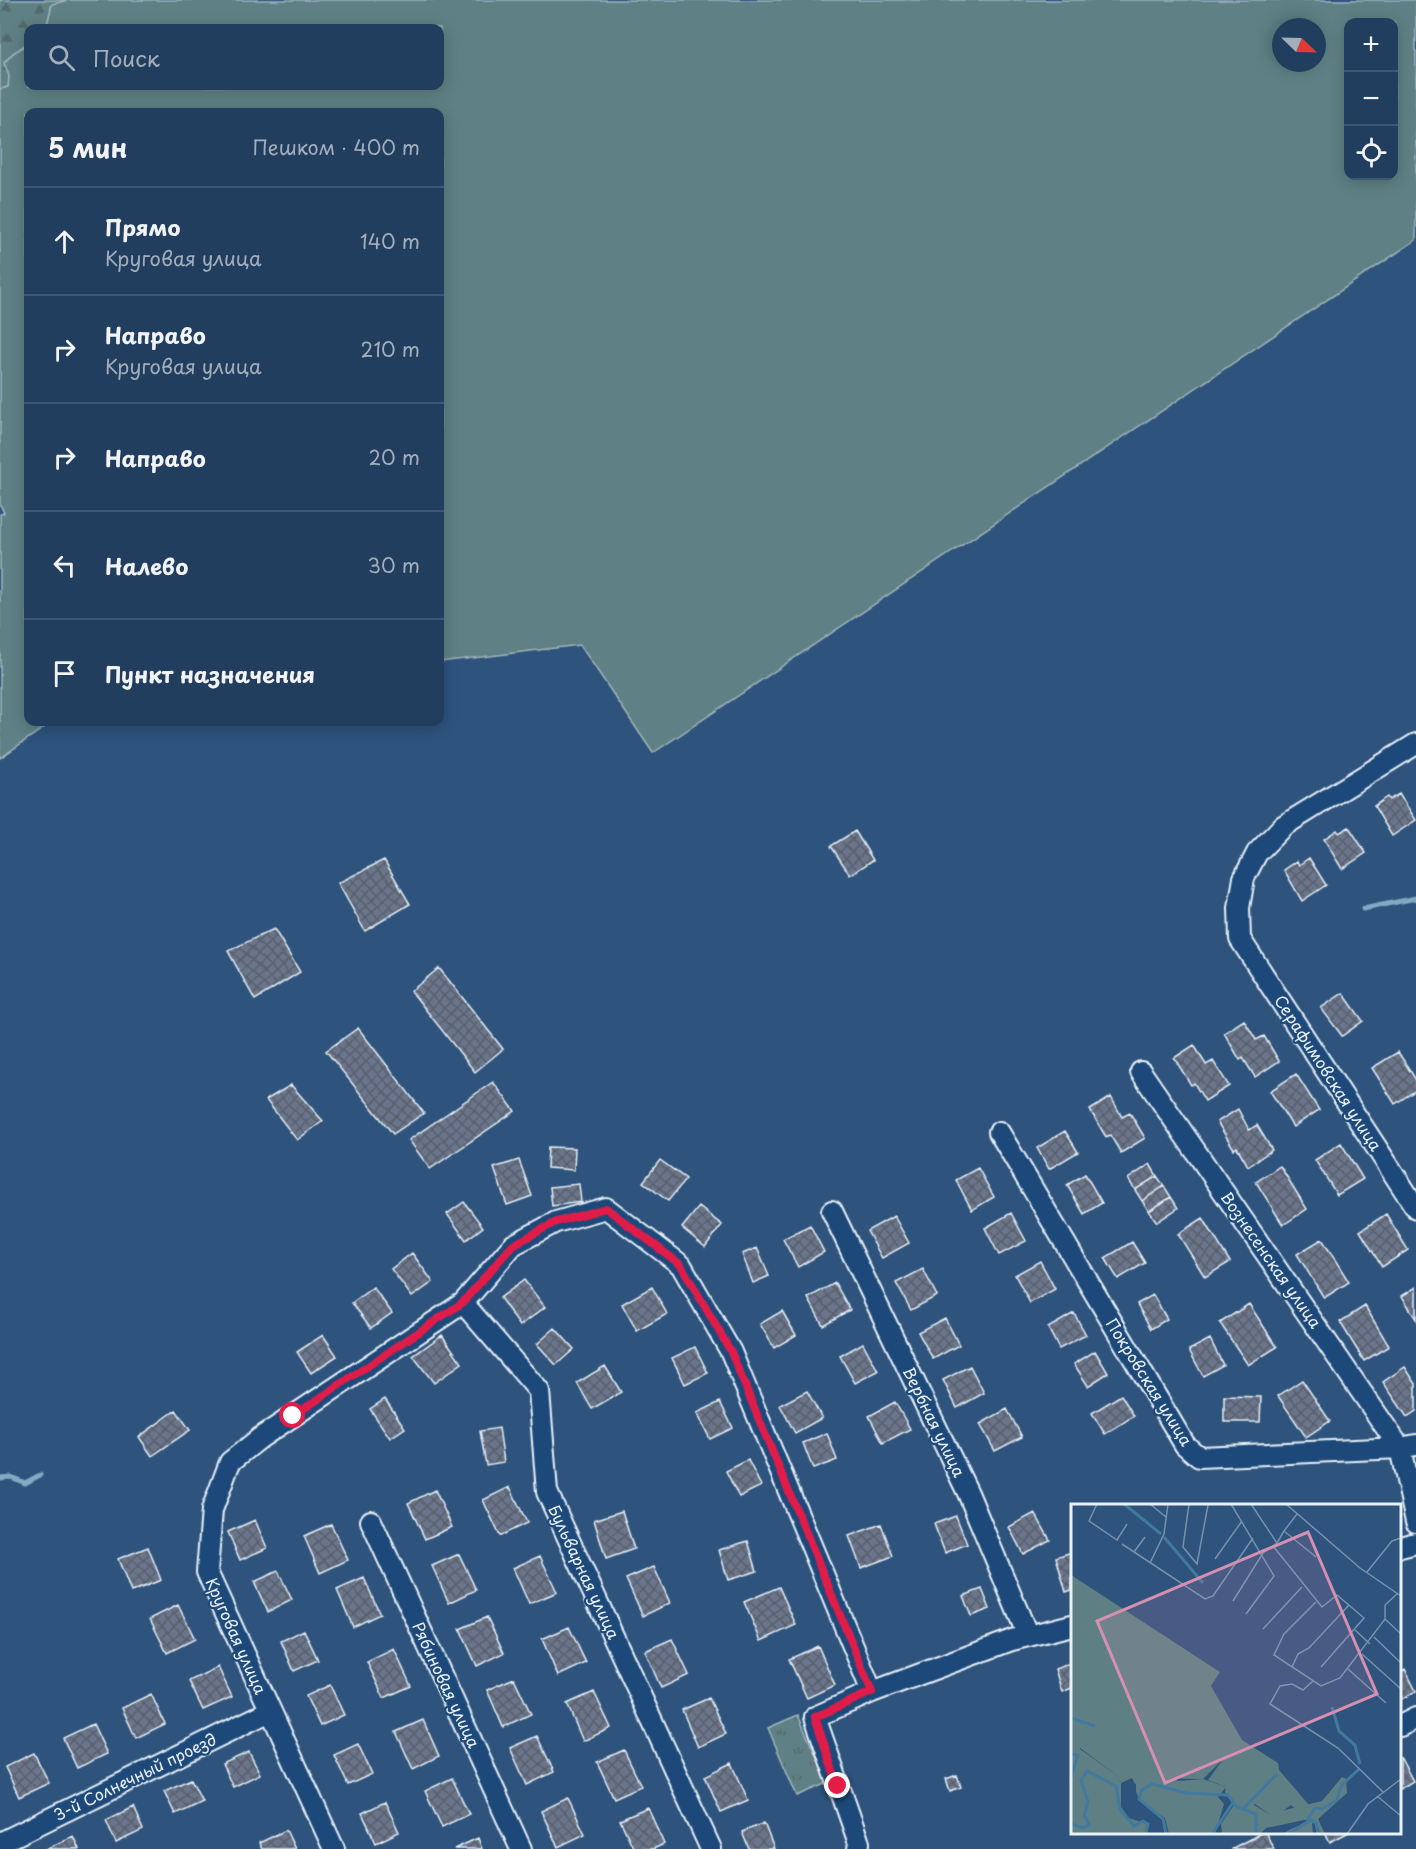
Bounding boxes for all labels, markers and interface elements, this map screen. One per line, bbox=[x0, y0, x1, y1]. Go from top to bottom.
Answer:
north arrow bbox=[1272, 18, 1326, 72]
map controls bbox=[1344, 18, 1398, 180]
button: + bbox=[1344, 18, 1398, 72]
search box bbox=[24, 24, 444, 90]
icon: search bbox=[45, 41, 78, 74]
text: Поиск bbox=[93, 41, 160, 74]
button: − bbox=[1344, 72, 1398, 126]
button: locate bbox=[1344, 126, 1398, 180]
text: 5 мин bbox=[48, 128, 127, 167]
text: Пешком · 400 m bbox=[252, 132, 420, 162]
text: Прямо bbox=[105, 210, 180, 243]
icon: ahead bbox=[48, 225, 81, 258]
text: 140 m bbox=[360, 226, 420, 256]
text: Круговая улица bbox=[105, 243, 262, 273]
text: Направо bbox=[105, 318, 206, 351]
icon: right bbox=[48, 333, 81, 366]
text: 210 m bbox=[361, 334, 420, 364]
text: Круговая улица bbox=[105, 351, 262, 381]
icon: right bbox=[48, 441, 81, 474]
text: Направо bbox=[105, 441, 206, 474]
text: 20 m bbox=[368, 442, 420, 472]
icon: left bbox=[48, 549, 81, 582]
text: Налево bbox=[105, 549, 188, 582]
text: 30 m bbox=[367, 550, 420, 580]
icon: arrive bbox=[48, 657, 81, 690]
text: Пункт назначения bbox=[105, 657, 315, 690]
street label: Серафимовская улица bbox=[1269, 990, 1388, 1155]
street label: Вознесенская улица bbox=[1216, 1186, 1328, 1333]
street label: Покровская улица bbox=[1101, 1313, 1199, 1450]
street label: Вербная улица bbox=[898, 1362, 972, 1481]
route start bbox=[279, 1402, 305, 1428]
street label: Бульварная улица bbox=[543, 1501, 627, 1643]
inset map bbox=[1071, 1504, 1401, 1834]
street label: Круговая улица bbox=[200, 1573, 273, 1698]
street label: Рябиновая улица bbox=[407, 1618, 487, 1752]
street label: 3-й Солнечный проезд bbox=[49, 1726, 220, 1826]
route end bbox=[824, 1772, 850, 1798]

